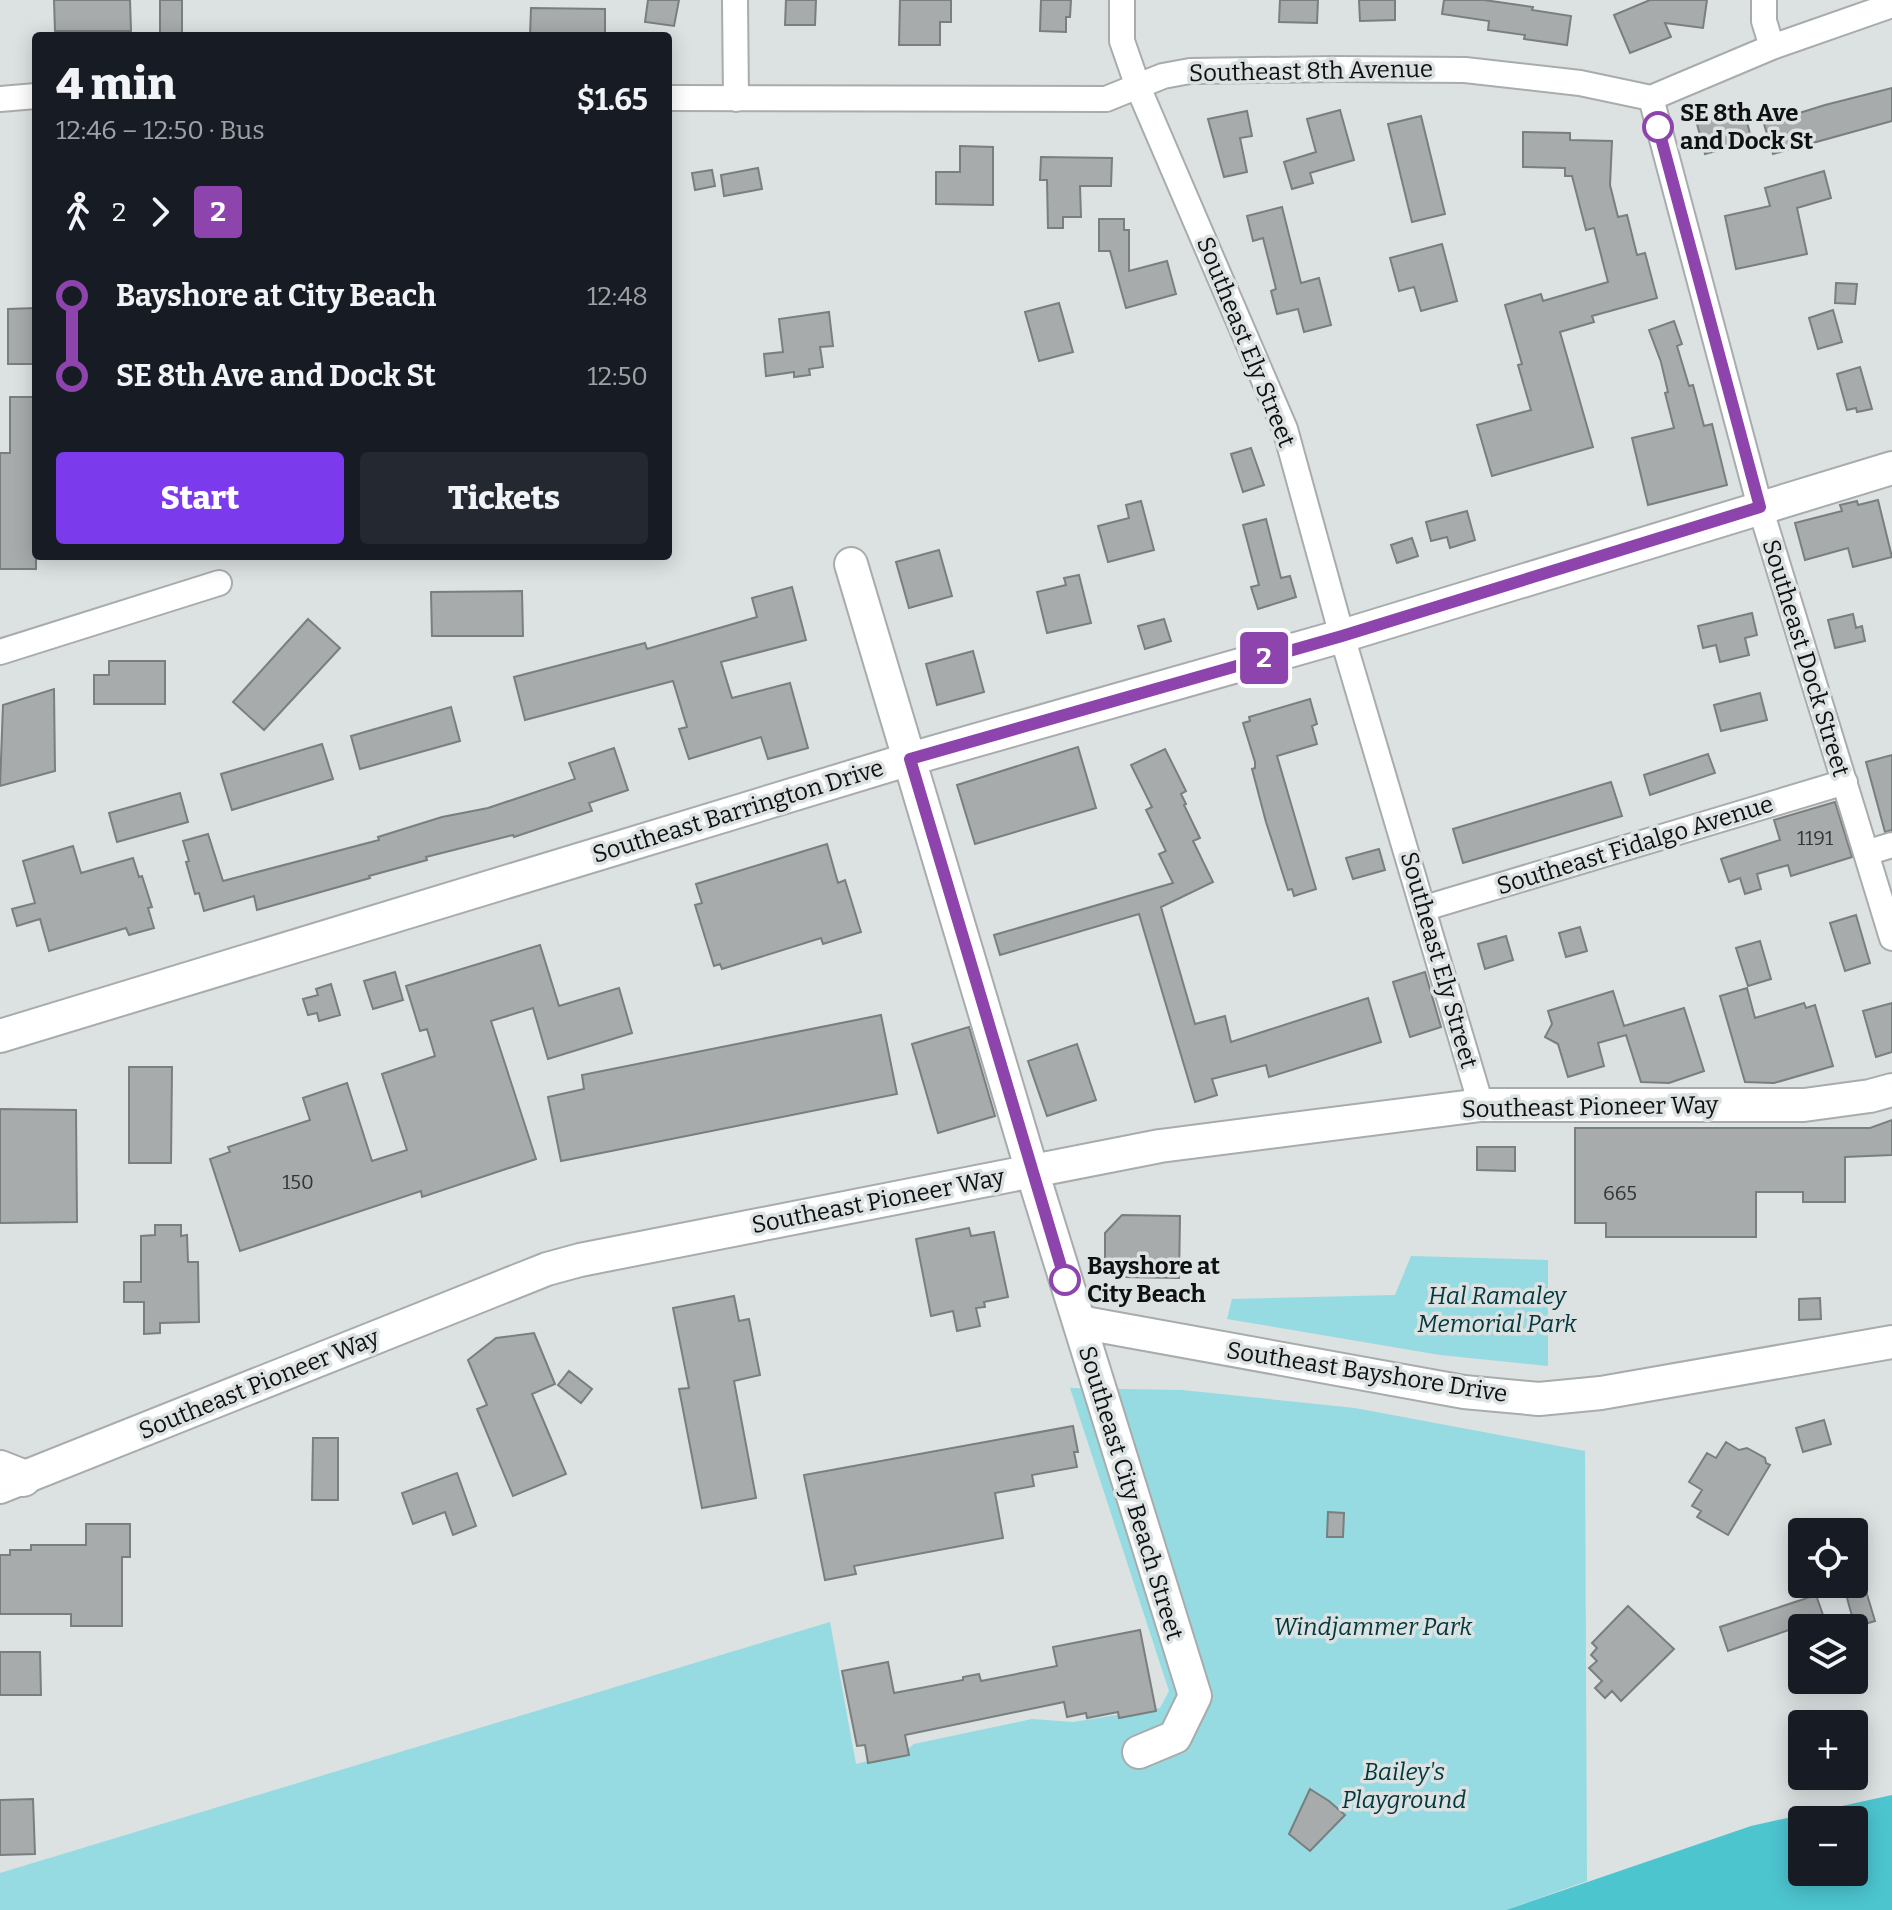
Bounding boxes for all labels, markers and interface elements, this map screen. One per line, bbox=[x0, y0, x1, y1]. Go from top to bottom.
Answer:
street label: Southeast 8th Avenue bbox=[1189, 55, 1433, 87]
text: 4 min bbox=[56, 58, 176, 111]
text: $1.65 bbox=[577, 82, 648, 118]
place label: SE 8th Ave and Dock St bbox=[1680, 99, 1814, 155]
marker: SE 8th Ave and Dock St bbox=[1643, 112, 1673, 142]
text: 12:46 – 12:50 · Bus bbox=[56, 115, 265, 146]
icon: walk bbox=[56, 190, 100, 234]
icon: forward bbox=[138, 190, 182, 234]
text: 2 bbox=[210, 195, 226, 228]
text: 2 bbox=[112, 197, 126, 228]
street label: Southeast Ely Street bbox=[1191, 233, 1301, 451]
text: Bayshore at City Beach bbox=[116, 278, 436, 314]
text: 12:48 bbox=[587, 281, 648, 312]
text: SE 8th Ave and Dock St bbox=[116, 358, 436, 394]
text: 12:50 bbox=[587, 361, 648, 392]
button: Start bbox=[56, 452, 344, 544]
button: Tickets bbox=[360, 452, 648, 544]
street label: Southeast Dock Street bbox=[1757, 536, 1855, 780]
line badge: 2 bbox=[1238, 632, 1290, 684]
text: 2 bbox=[1256, 641, 1272, 674]
street label: Southeast Barrington Drive bbox=[589, 753, 887, 869]
street label: Southeast Fidalgo Avenue bbox=[1493, 790, 1777, 900]
house number: 1191 bbox=[1797, 826, 1833, 850]
street label: Southeast Ely Street bbox=[1395, 848, 1483, 1072]
street label: Southeast Pioneer Way bbox=[1461, 1091, 1719, 1123]
street label: Southeast Pioneer Way bbox=[749, 1163, 1007, 1239]
house number: 150 bbox=[282, 1170, 314, 1194]
house number: 665 bbox=[1603, 1181, 1637, 1205]
place label: Bayshore at City Beach bbox=[1087, 1252, 1221, 1308]
marker: Bayshore at City Beach bbox=[1050, 1265, 1080, 1295]
park label: Hal Ramaley Memorial Park bbox=[1417, 1282, 1578, 1338]
street label: Southeast Pioneer Way bbox=[135, 1323, 384, 1445]
street label: Southeast Bayshore Drive bbox=[1224, 1336, 1510, 1408]
street label: Southeast City Beach Street bbox=[1073, 1343, 1189, 1644]
map controls bbox=[1788, 1518, 1868, 1886]
button: locate bbox=[1788, 1518, 1868, 1598]
park label: Windjammer Park bbox=[1274, 1613, 1473, 1641]
button: layers bbox=[1788, 1614, 1868, 1694]
button: + bbox=[1788, 1710, 1868, 1790]
park label: Bailey's Playground bbox=[1342, 1758, 1466, 1814]
button: − bbox=[1788, 1806, 1868, 1886]

